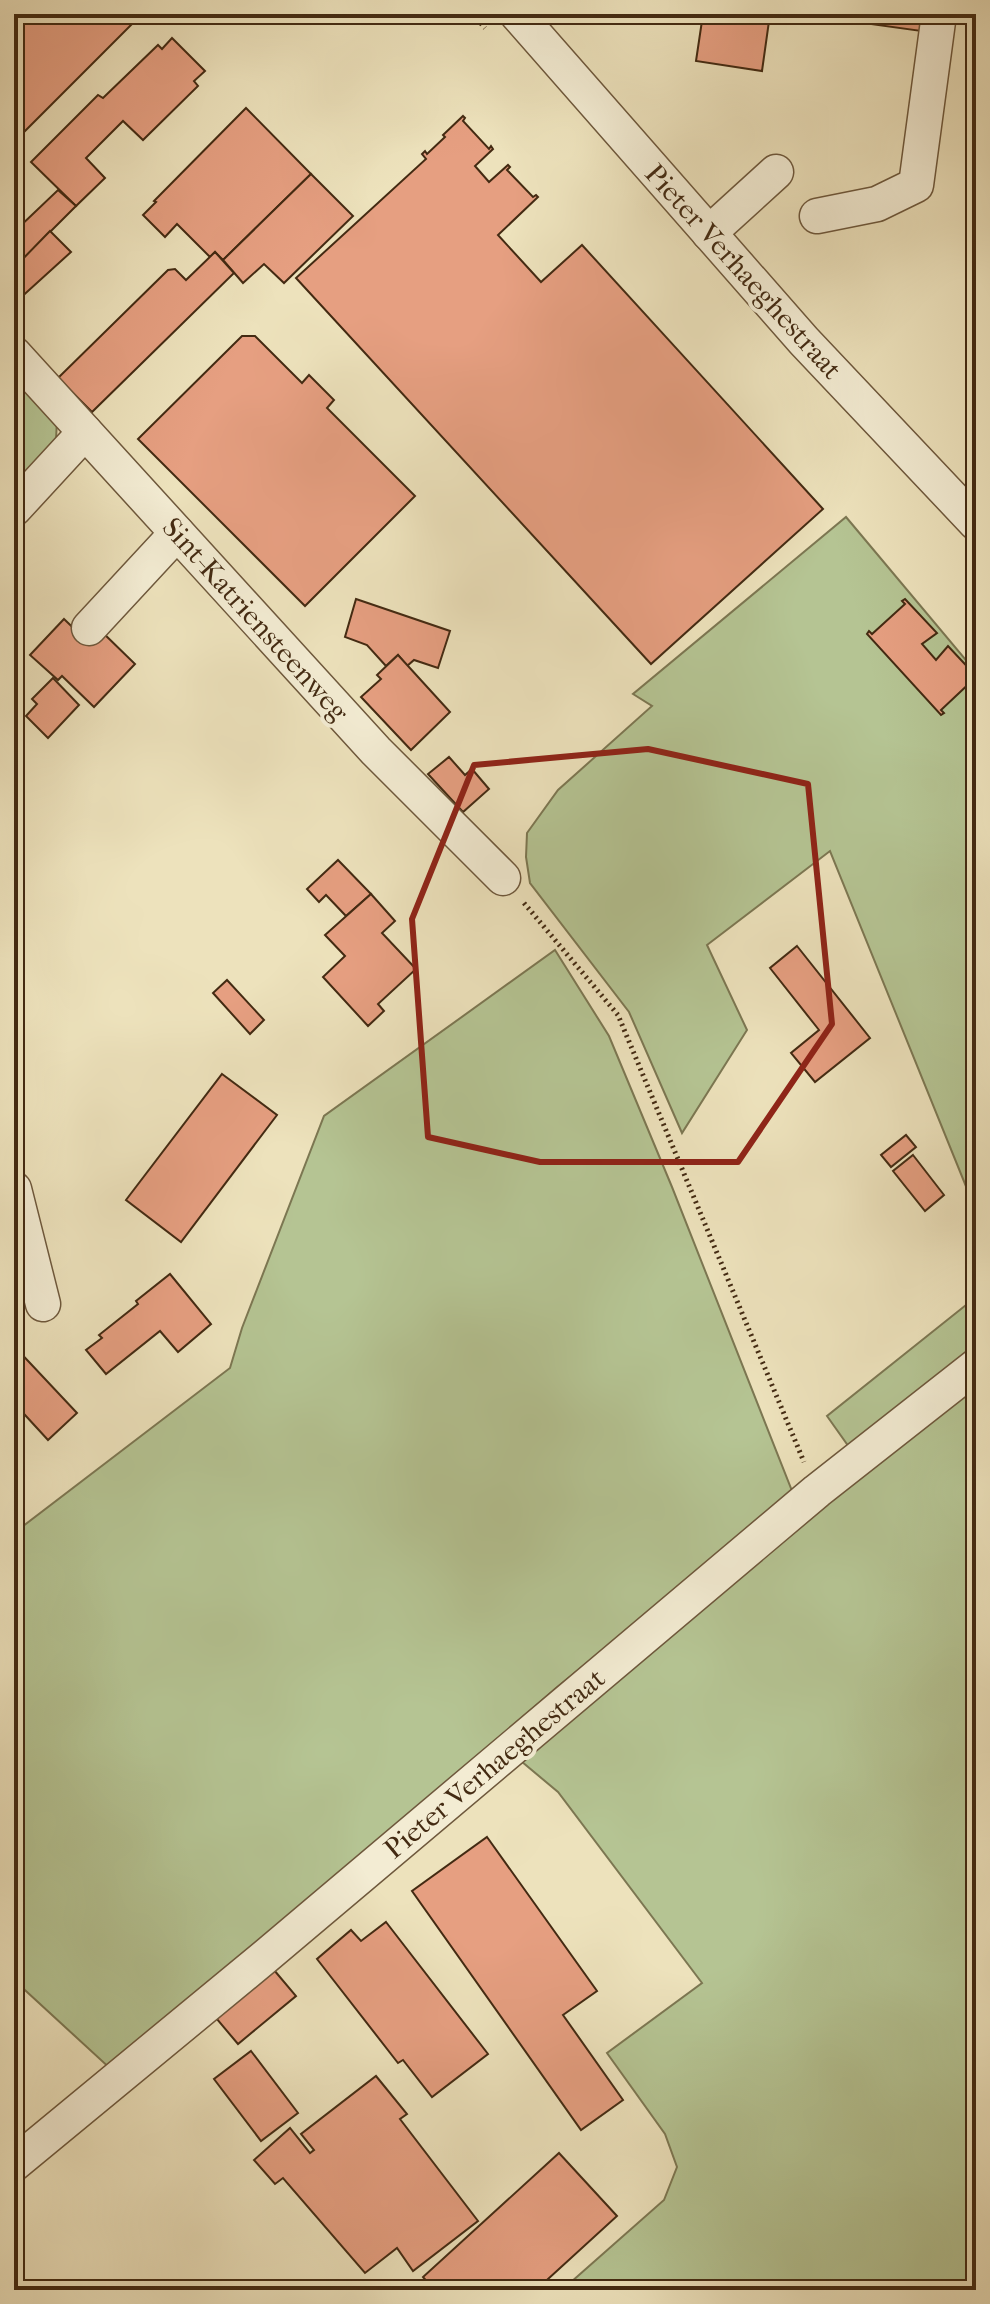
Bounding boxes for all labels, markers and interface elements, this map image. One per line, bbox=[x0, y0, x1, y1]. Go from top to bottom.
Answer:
street label: Pieter Verhaeghestraat bbox=[638, 157, 849, 386]
street label: Sint-Katriensteenweg bbox=[156, 511, 356, 729]
street label: Pieter Verhaeghestraat bbox=[377, 1661, 611, 1865]

